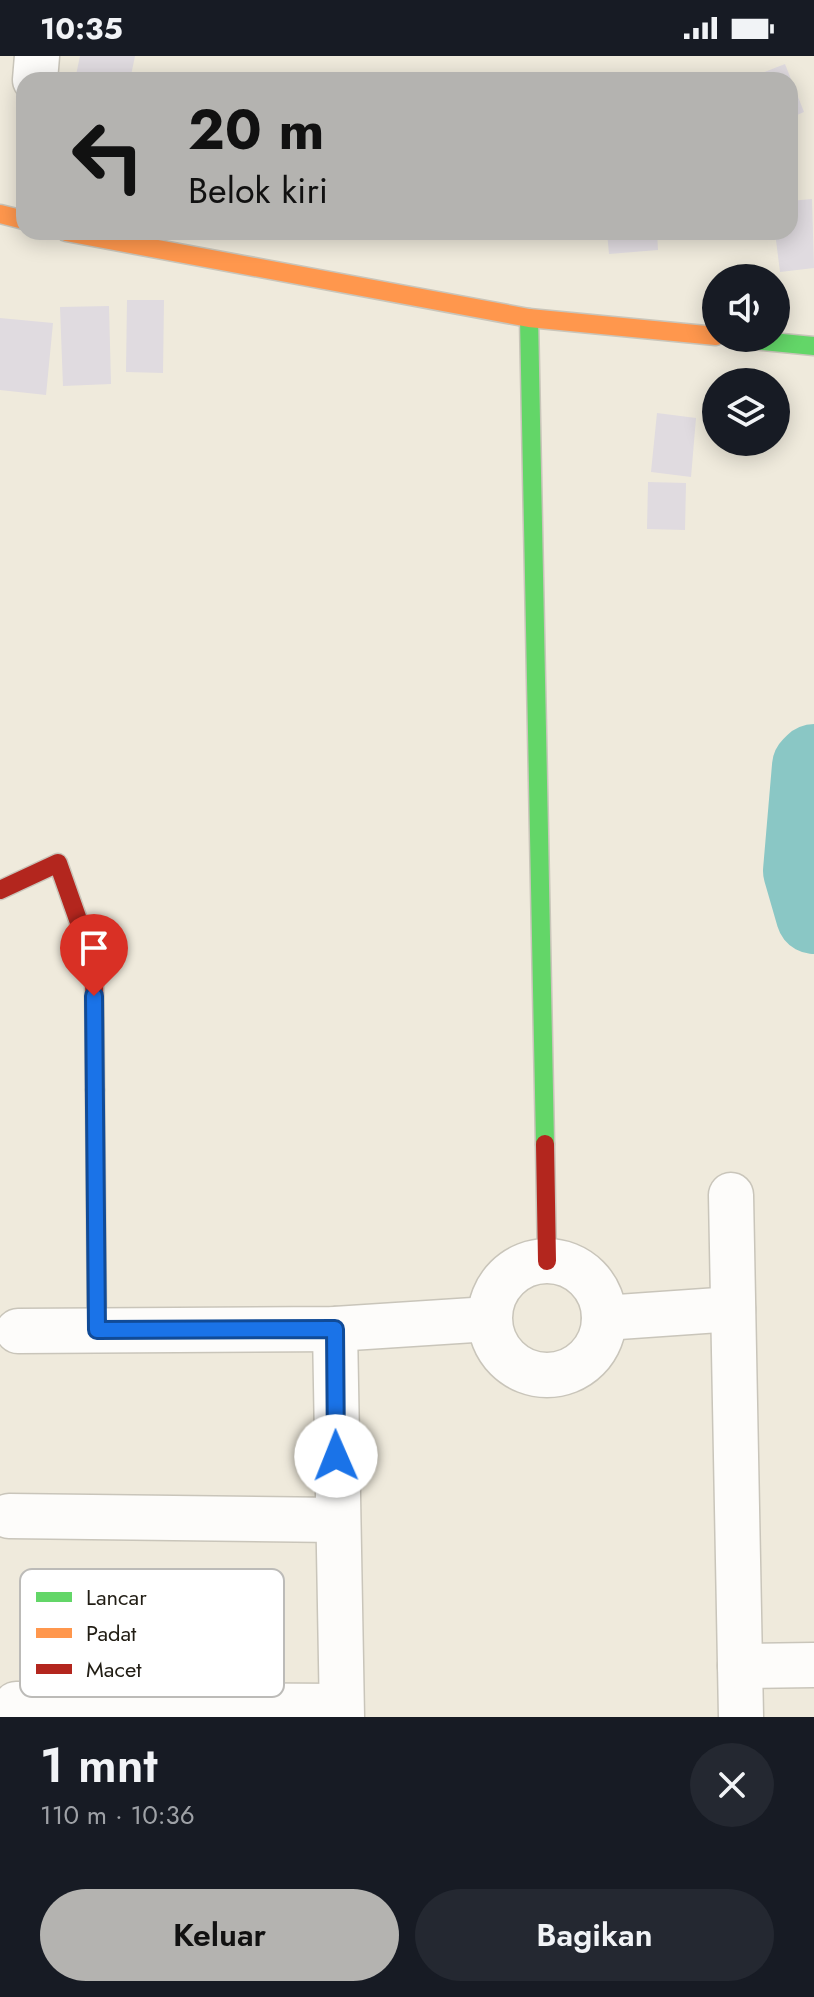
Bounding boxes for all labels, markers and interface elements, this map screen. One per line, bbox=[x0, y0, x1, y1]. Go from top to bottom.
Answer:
text: 10:35 bbox=[40, 7, 123, 50]
text: 20 m bbox=[188, 89, 325, 170]
icon: left bbox=[56, 104, 160, 208]
text: Belok kiri bbox=[188, 164, 328, 216]
map controls bbox=[702, 264, 790, 456]
button: sound bbox=[702, 264, 790, 352]
button: layers bbox=[702, 368, 790, 456]
pin bbox=[60, 914, 128, 996]
icon: arrive bbox=[72, 926, 116, 970]
position arrow bbox=[294, 1414, 378, 1498]
legend bbox=[20, 1569, 284, 1697]
text: Lancar bbox=[86, 1581, 147, 1613]
text: Padat bbox=[86, 1617, 137, 1649]
text: Macet bbox=[86, 1653, 142, 1685]
text: 1 mnt bbox=[40, 1731, 158, 1800]
button: close bbox=[690, 1743, 774, 1827]
text: 110 m · 10:36 bbox=[40, 1796, 195, 1834]
button: Keluar bbox=[40, 1889, 399, 1981]
button: Bagikan bbox=[415, 1889, 774, 1981]

